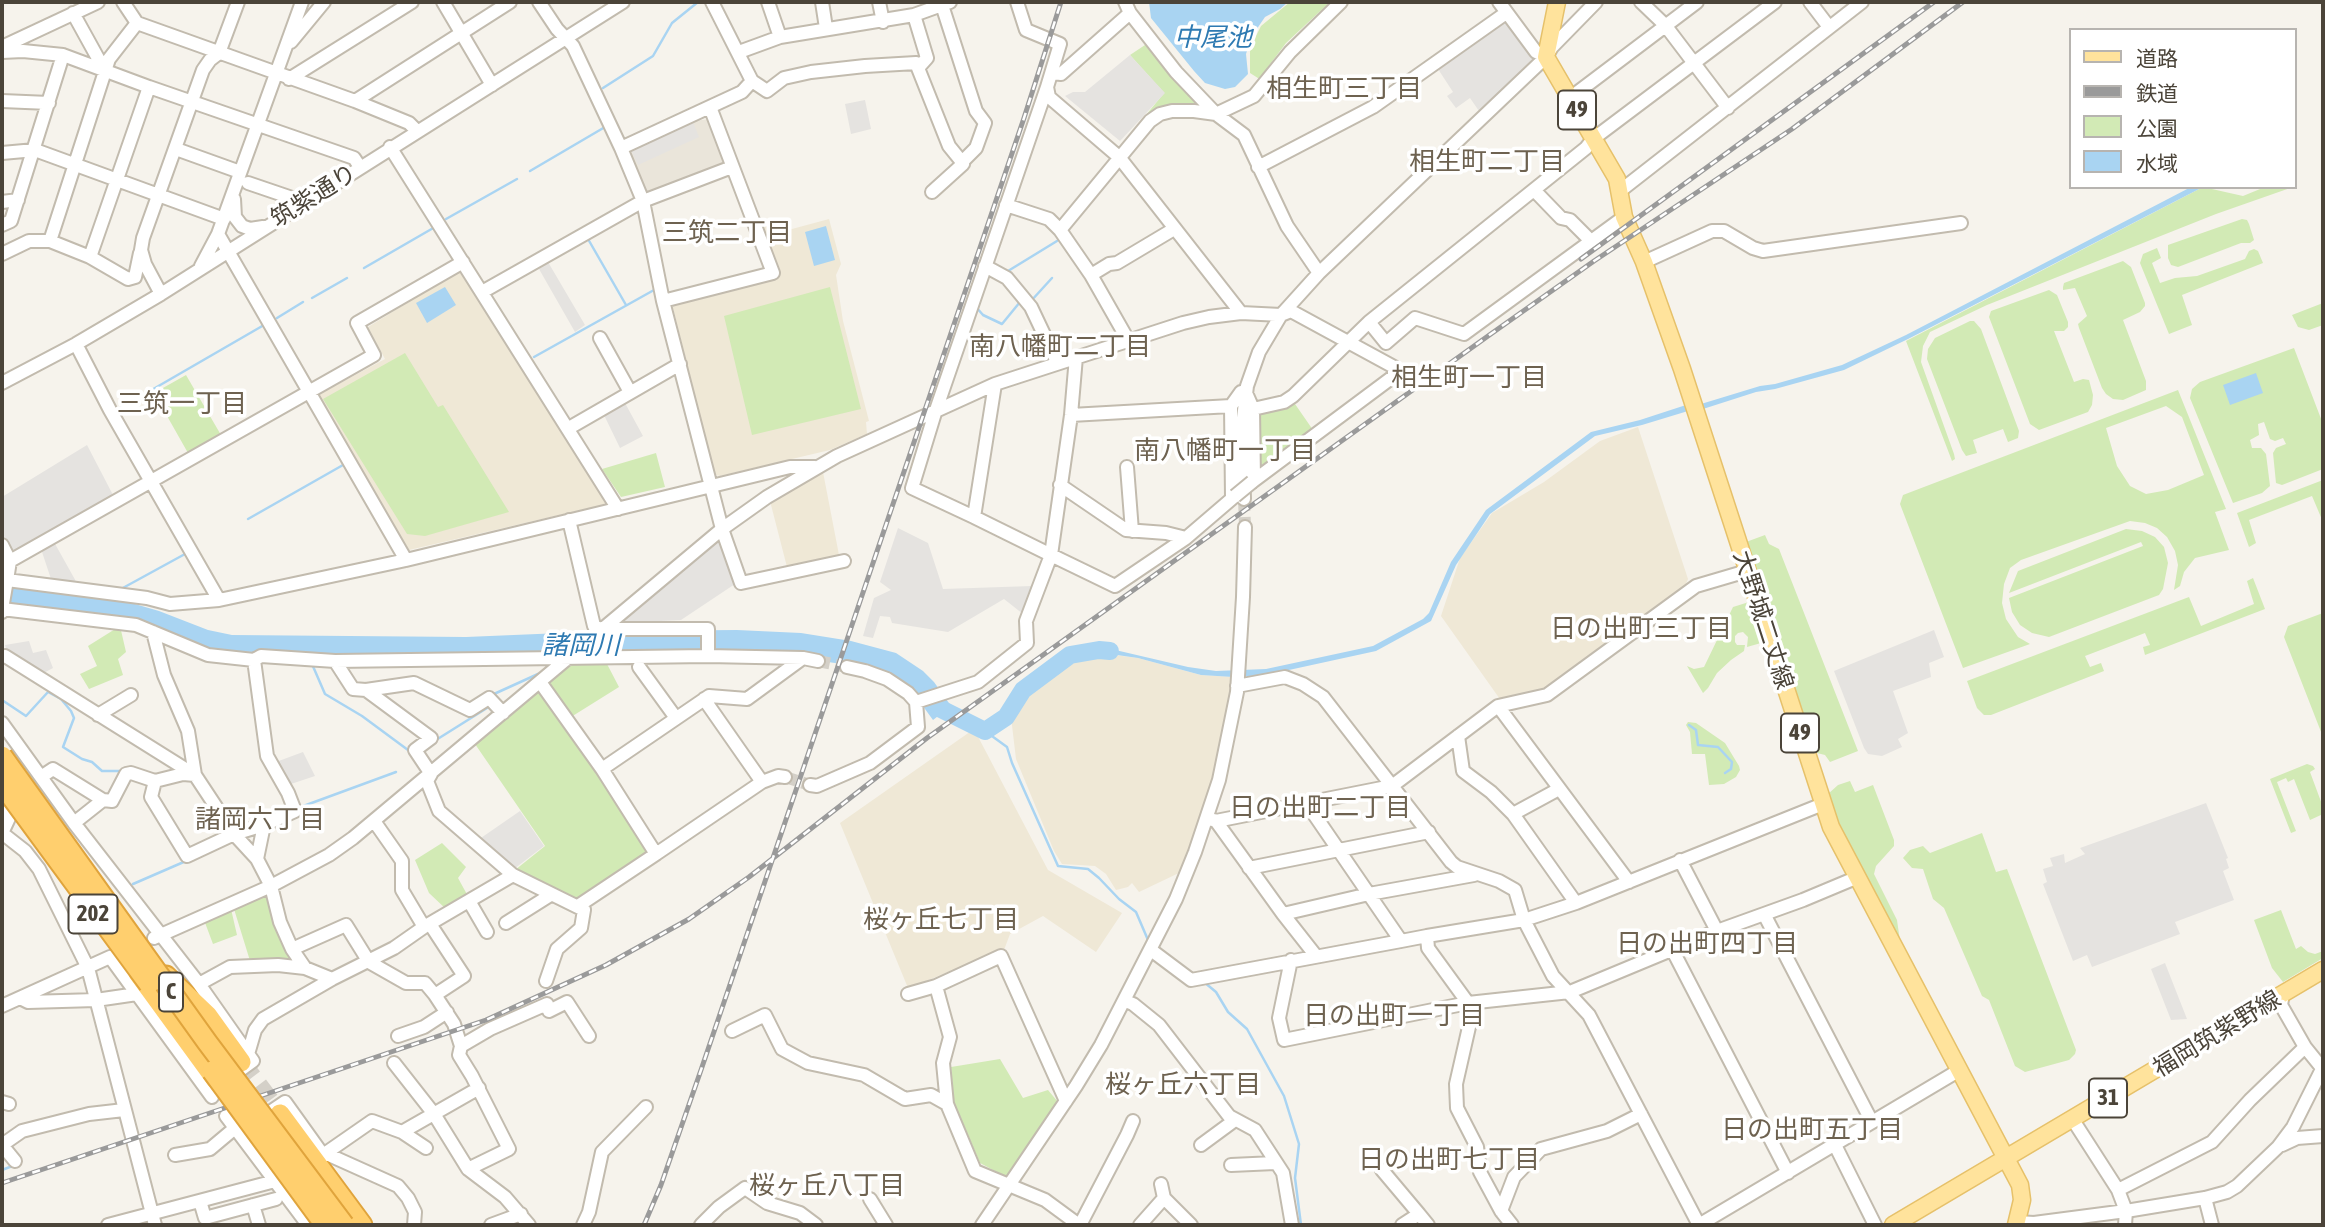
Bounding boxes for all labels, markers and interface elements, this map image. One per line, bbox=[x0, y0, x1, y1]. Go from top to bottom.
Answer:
water label: 中尾池 bbox=[1174, 22, 1252, 54]
legend bbox=[2070, 28, 2297, 189]
text: 道路 bbox=[2136, 46, 2178, 70]
district label: 相生町三丁目 bbox=[1266, 73, 1422, 105]
text: 鉄道 bbox=[2136, 81, 2178, 105]
road number: 49 bbox=[1558, 90, 1596, 130]
text: 公園 bbox=[2136, 116, 2178, 140]
district label: 相生町二丁目 bbox=[1409, 146, 1565, 178]
text: 水域 bbox=[2136, 151, 2178, 175]
street label: 筑紫通り bbox=[266, 158, 362, 234]
district label: 三筑二丁目 bbox=[662, 217, 792, 249]
district label: 南八幡町二丁目 bbox=[969, 331, 1151, 363]
district label: 相生町一丁目 bbox=[1391, 362, 1547, 394]
district label: 三筑一丁目 bbox=[117, 388, 247, 420]
district label: 南八幡町一丁目 bbox=[1134, 435, 1316, 467]
street label: 大野城二丈線 bbox=[1727, 547, 1799, 693]
district label: 日の出町三丁目 bbox=[1550, 613, 1732, 645]
water label: 諸岡川 bbox=[542, 630, 620, 662]
road number: 49 bbox=[1781, 713, 1819, 752]
district label: 日の出町二丁目 bbox=[1229, 792, 1411, 824]
district label: 諸岡六丁目 bbox=[195, 804, 325, 836]
road number: 202 bbox=[68, 894, 118, 934]
district label: 桜ヶ丘七丁目 bbox=[863, 904, 1019, 936]
district label: 日の出町四丁目 bbox=[1616, 928, 1798, 960]
road number: C bbox=[159, 973, 183, 1012]
street label: 福岡筑紫野線 bbox=[2148, 985, 2286, 1083]
district label: 日の出町一丁目 bbox=[1303, 1000, 1485, 1032]
district label: 桜ヶ丘六丁目 bbox=[1105, 1069, 1261, 1101]
road number: 31 bbox=[2089, 1078, 2127, 1118]
district label: 日の出町五丁目 bbox=[1721, 1114, 1903, 1146]
district label: 日の出町七丁目 bbox=[1358, 1144, 1540, 1176]
district label: 桜ヶ丘八丁目 bbox=[749, 1170, 905, 1202]

